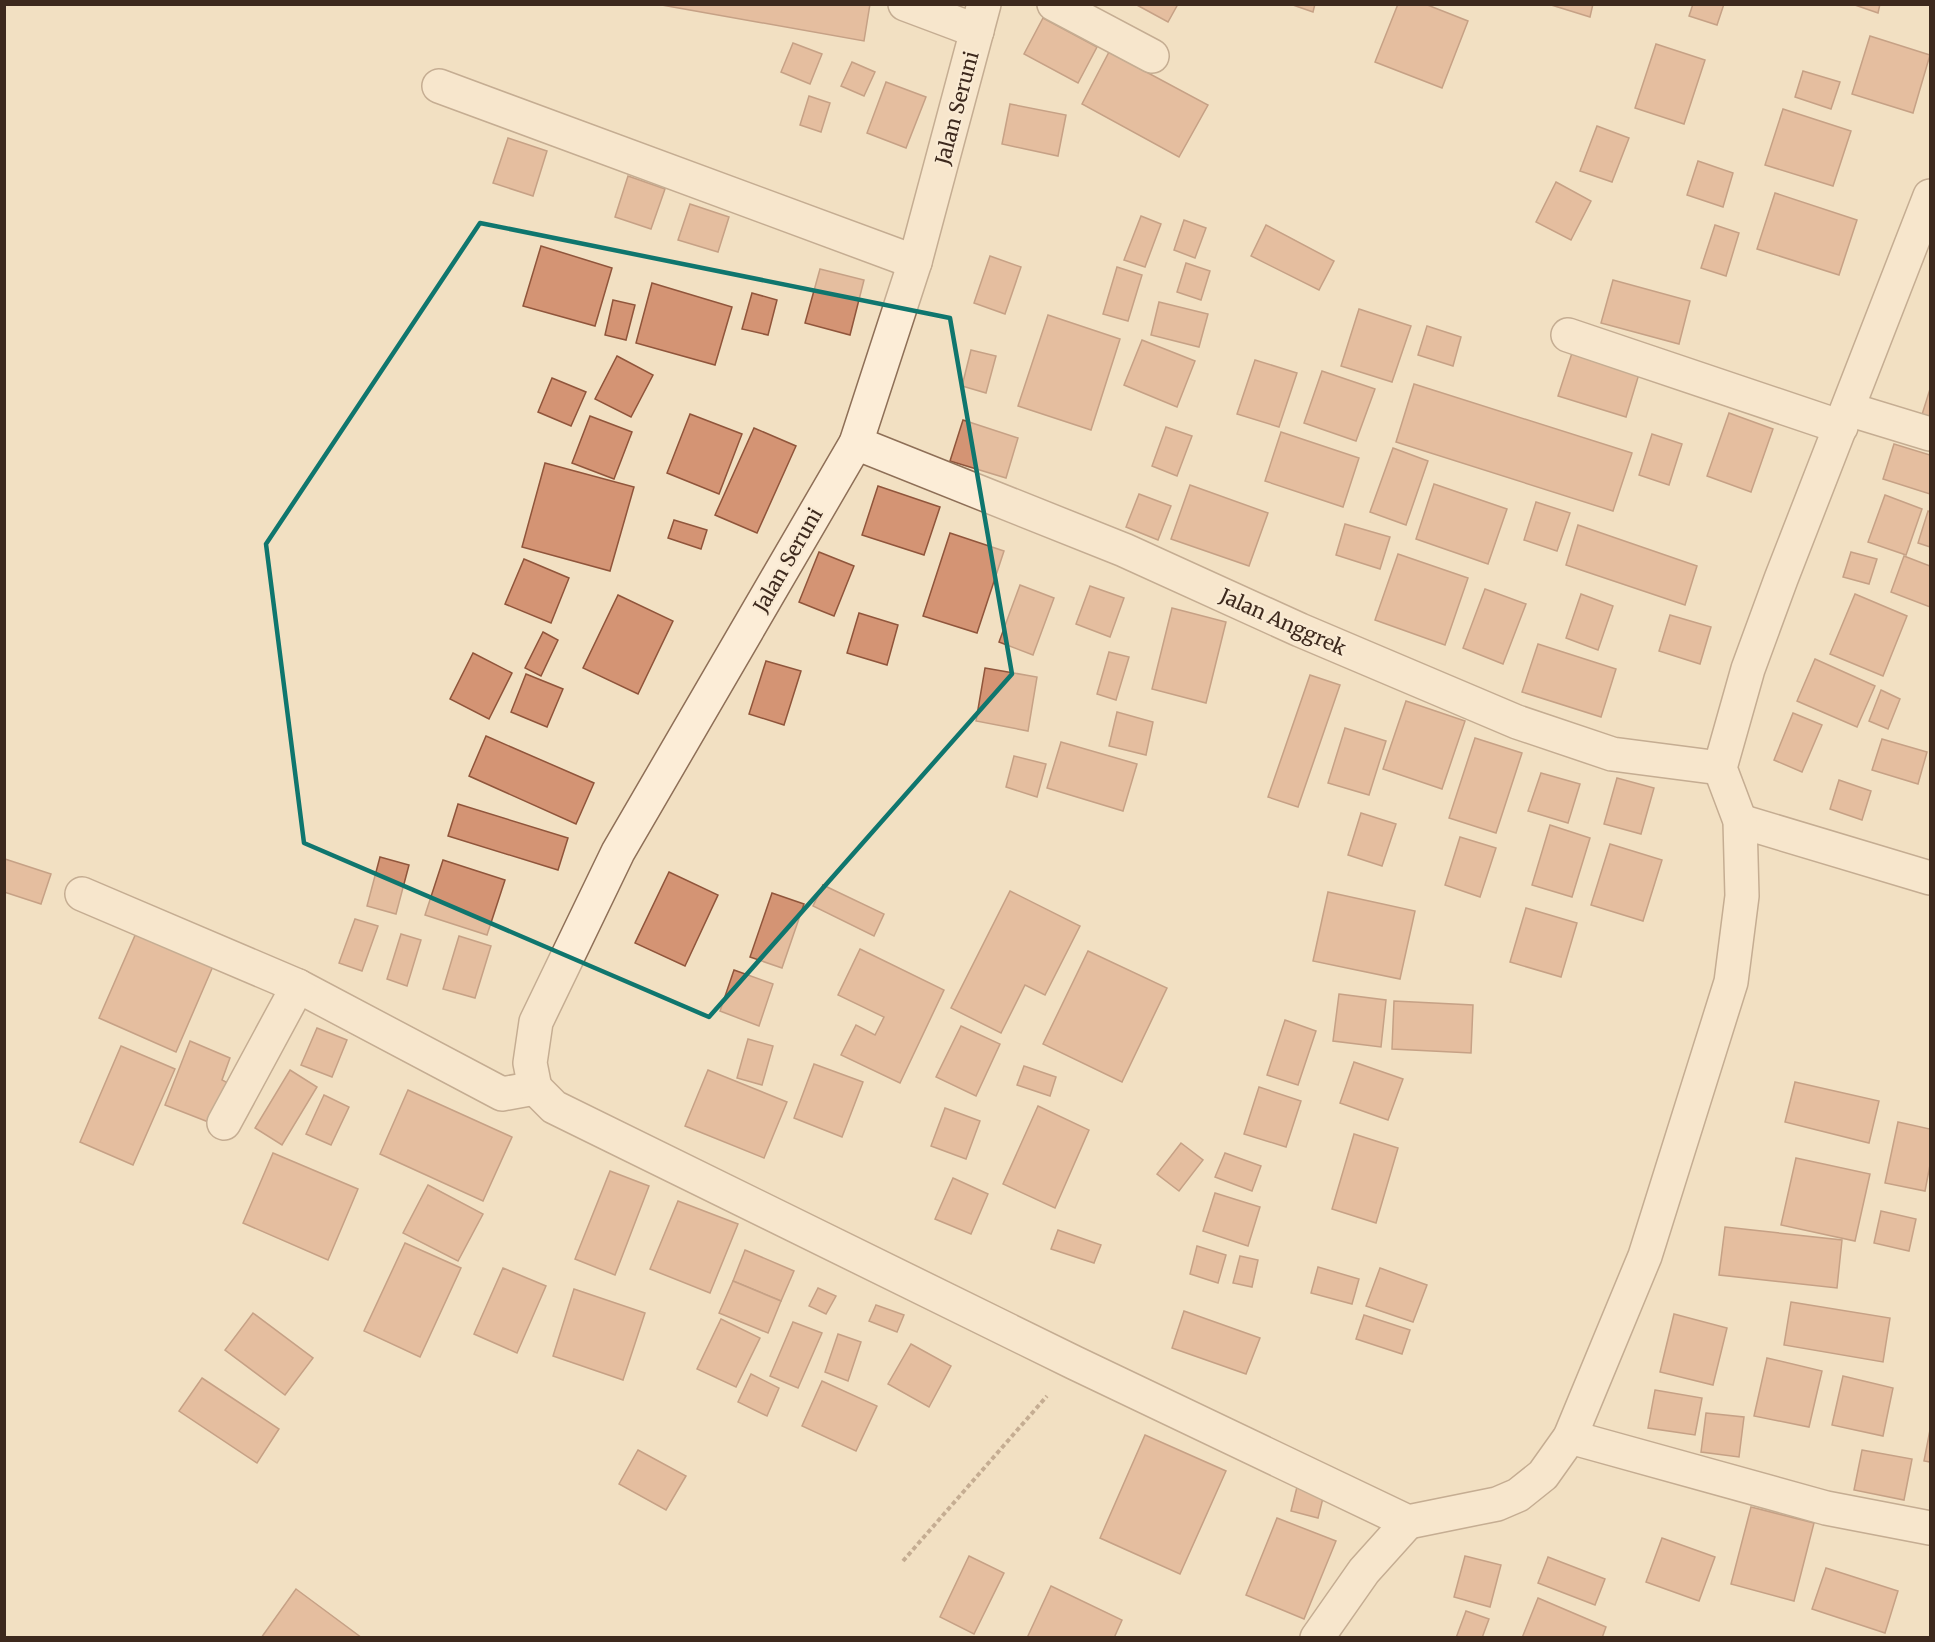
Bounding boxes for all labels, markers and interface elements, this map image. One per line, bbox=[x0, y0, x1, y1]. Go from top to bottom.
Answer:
street label: Jalan Seruni bbox=[929, 48, 984, 168]
street label: Jalan Seruni bbox=[747, 503, 827, 617]
street label: Jalan Anggrek bbox=[1215, 582, 1351, 661]

